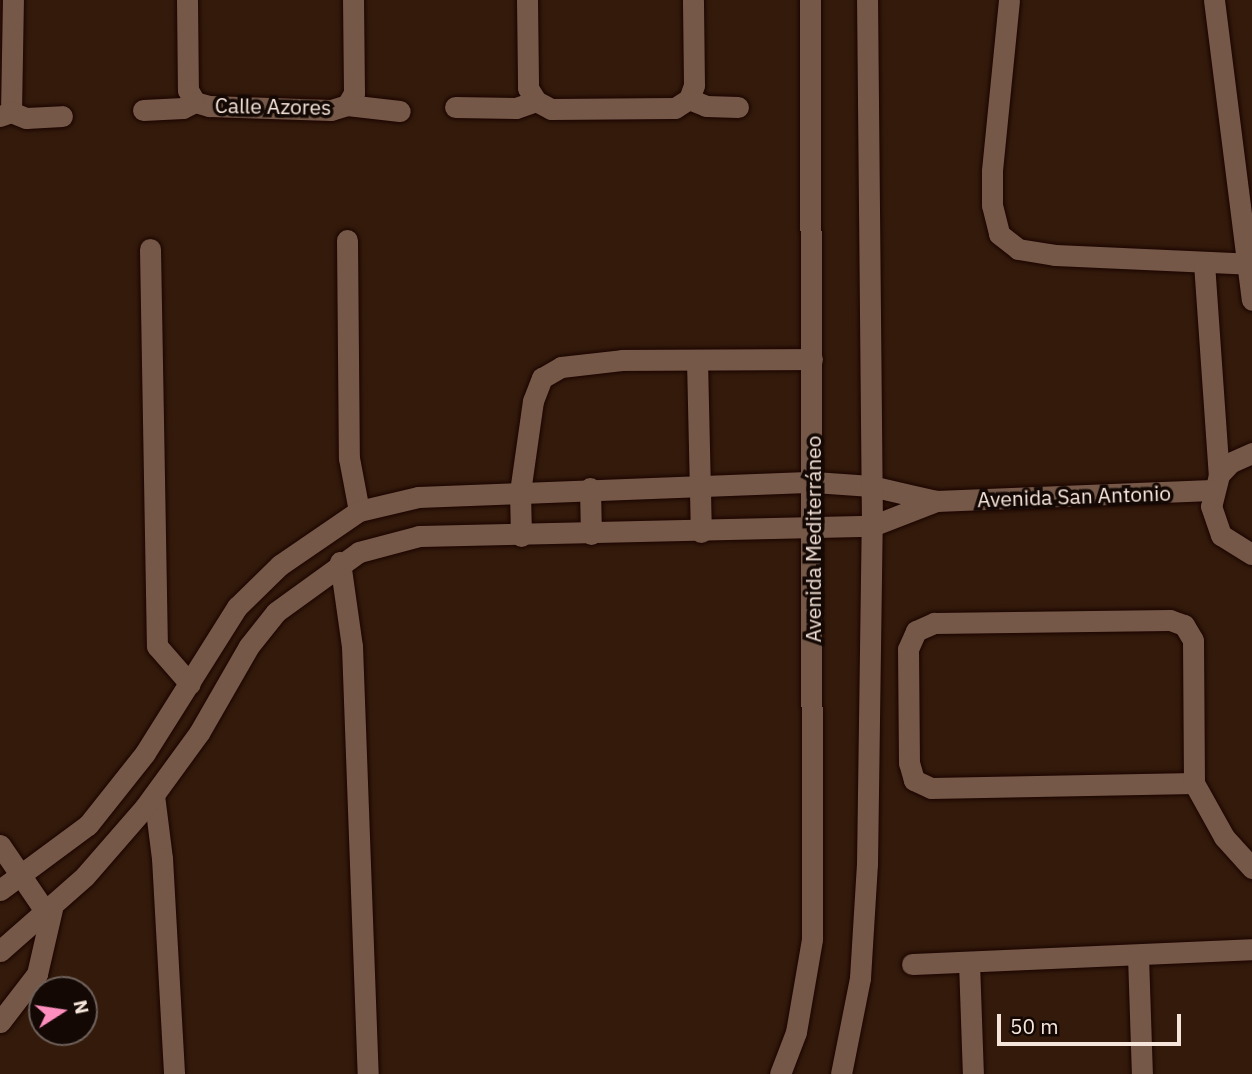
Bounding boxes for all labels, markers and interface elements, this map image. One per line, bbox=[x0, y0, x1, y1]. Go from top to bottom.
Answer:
street label: Calle Azores bbox=[215, 92, 331, 120]
street label: Avenida Mediterráneo bbox=[800, 436, 826, 642]
street label: Avenida San Antonio bbox=[977, 480, 1171, 512]
north arrow bbox=[28, 976, 98, 1046]
text: N bbox=[68, 998, 95, 1016]
scale bar bbox=[1000, 1000, 1184, 1044]
text: 50 m bbox=[1010, 1012, 1059, 1040]

